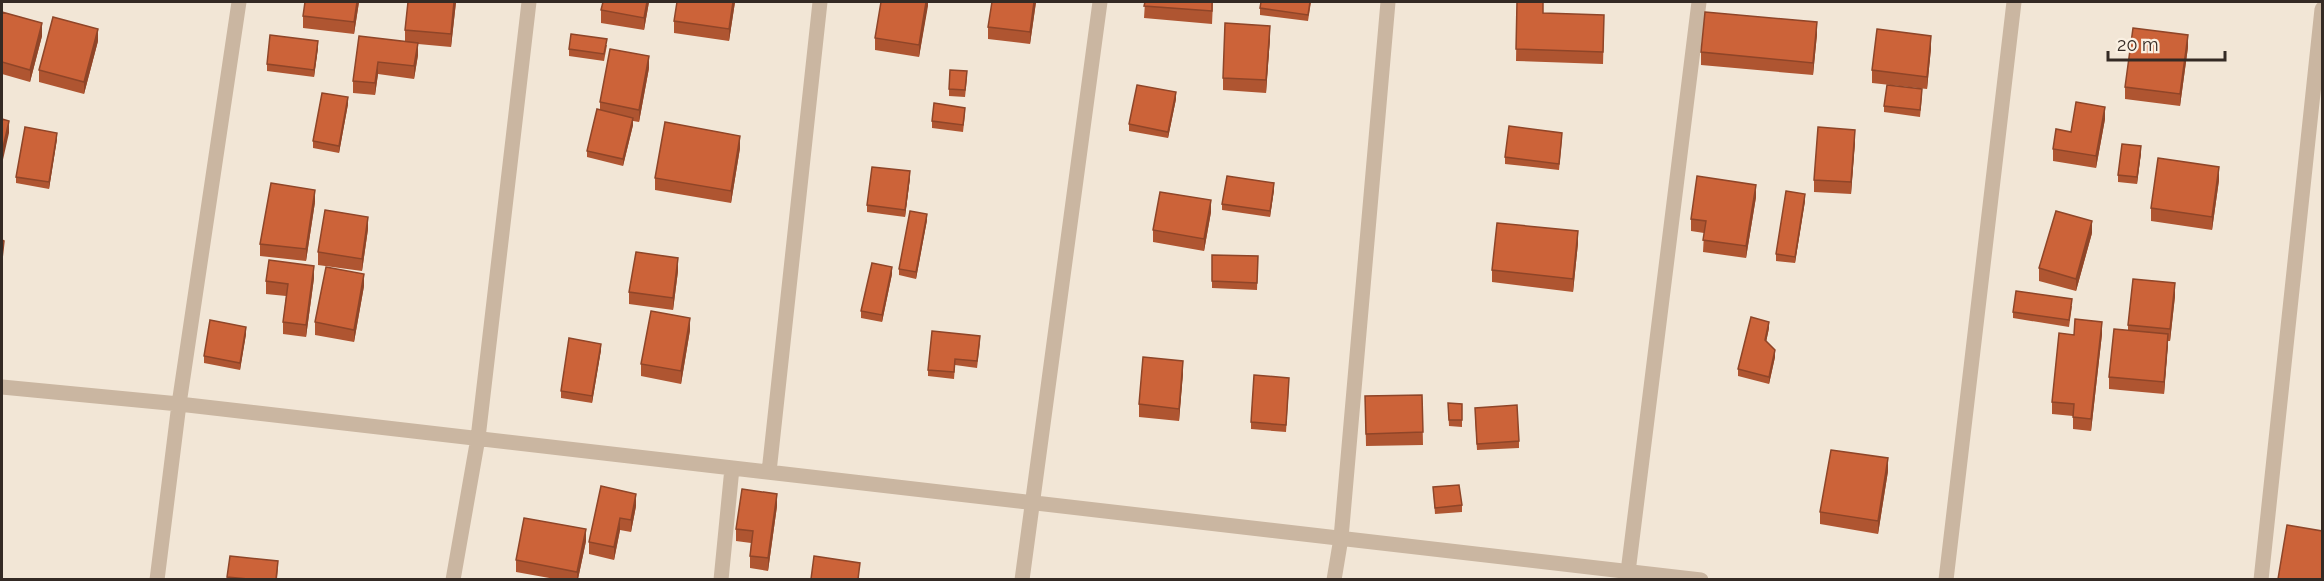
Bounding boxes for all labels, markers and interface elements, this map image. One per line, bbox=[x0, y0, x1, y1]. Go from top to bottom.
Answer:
scale bar bbox=[2108, 24, 2225, 62]
text: 20 m bbox=[2117, 34, 2159, 55]

